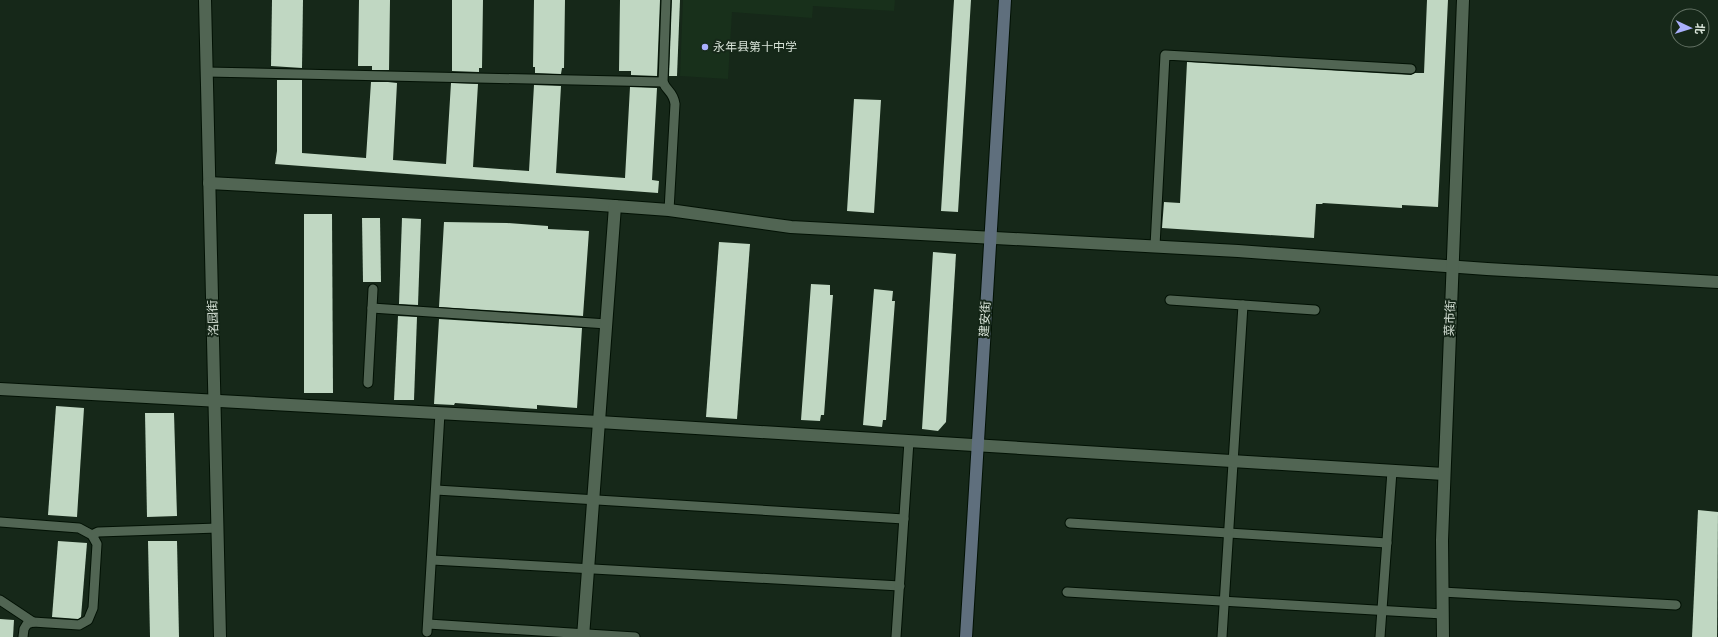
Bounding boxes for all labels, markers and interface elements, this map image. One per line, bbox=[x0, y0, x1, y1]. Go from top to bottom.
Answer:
north arrow bbox=[1670, 8, 1710, 48]
text: 北 bbox=[1693, 23, 1707, 35]
place label: 永年县第十中学 bbox=[713, 39, 797, 55]
marker: 永年县第十中学 bbox=[700, 42, 710, 52]
street label: 洺园街 bbox=[204, 300, 222, 336]
street label: 菜市街 bbox=[1441, 300, 1459, 336]
street label: 建安街 bbox=[976, 301, 994, 337]

